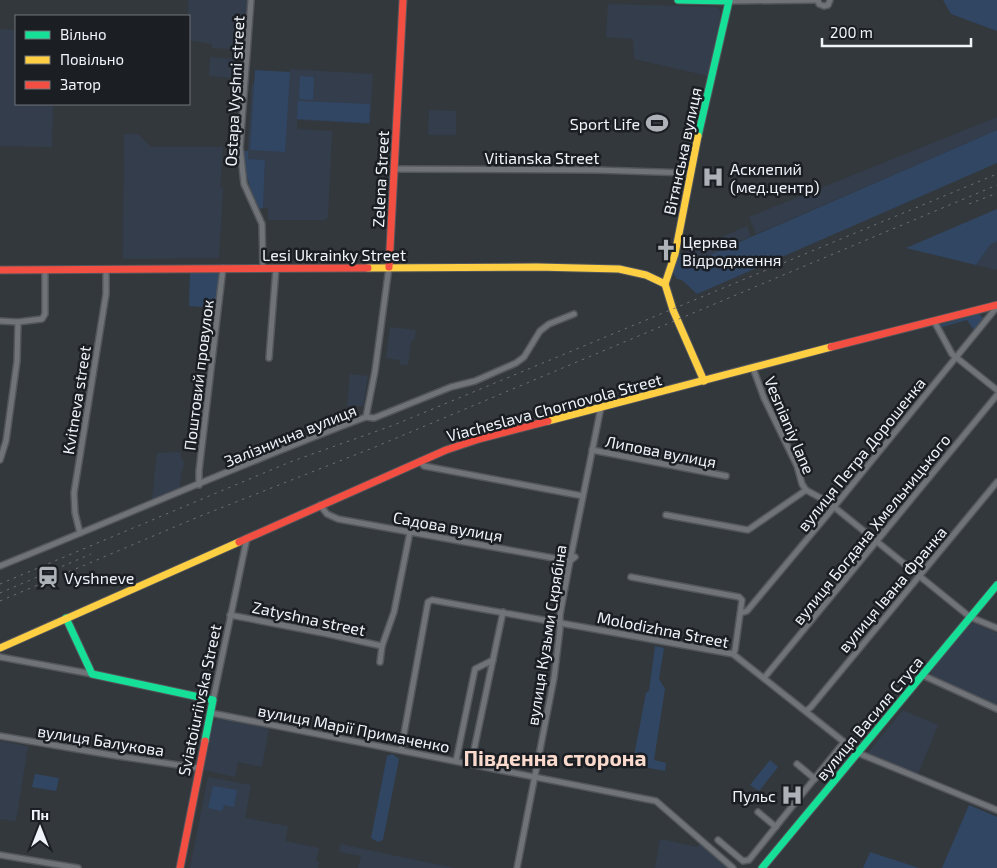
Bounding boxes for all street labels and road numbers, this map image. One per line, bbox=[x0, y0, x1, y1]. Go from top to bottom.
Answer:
street label: Ostapa Vyshni street bbox=[221, 15, 247, 167]
street label: Вітянська вулиця bbox=[659, 85, 706, 217]
street label: Zelena Street bbox=[368, 130, 392, 228]
street label: Vitianska Street bbox=[485, 148, 599, 167]
street label: Lesi Ukrainky Street bbox=[262, 245, 406, 264]
street label: Поштовий провулок bbox=[179, 298, 218, 452]
street label: Kvitneva street bbox=[58, 344, 94, 456]
street label: Viacheslava Chornovola Street bbox=[444, 369, 664, 445]
street label: Vesnianiy lane bbox=[761, 373, 819, 477]
street label: вулиця Петра Дорошенка bbox=[793, 373, 930, 535]
street label: Залізнична вулиця bbox=[221, 400, 359, 471]
street label: вулиця Богдана Хмельницького bbox=[788, 430, 955, 629]
street label: Липова вулиця bbox=[604, 431, 718, 472]
street label: Садова вулиця bbox=[392, 507, 504, 546]
street label: вулиця Івана Франка bbox=[834, 522, 951, 656]
street label: вулиця Кузьми Скрябіна bbox=[522, 543, 571, 727]
street label: Zatyshna street bbox=[251, 597, 367, 639]
street label: Molodizhna Street bbox=[596, 607, 730, 651]
street label: Sviatoiuriivska Street bbox=[174, 623, 224, 777]
street label: вулиця Василя Стуса bbox=[812, 652, 927, 785]
street label: вулиця Марії Примаченко bbox=[256, 700, 452, 757]
street label: вулиця Балукова bbox=[36, 721, 166, 760]

